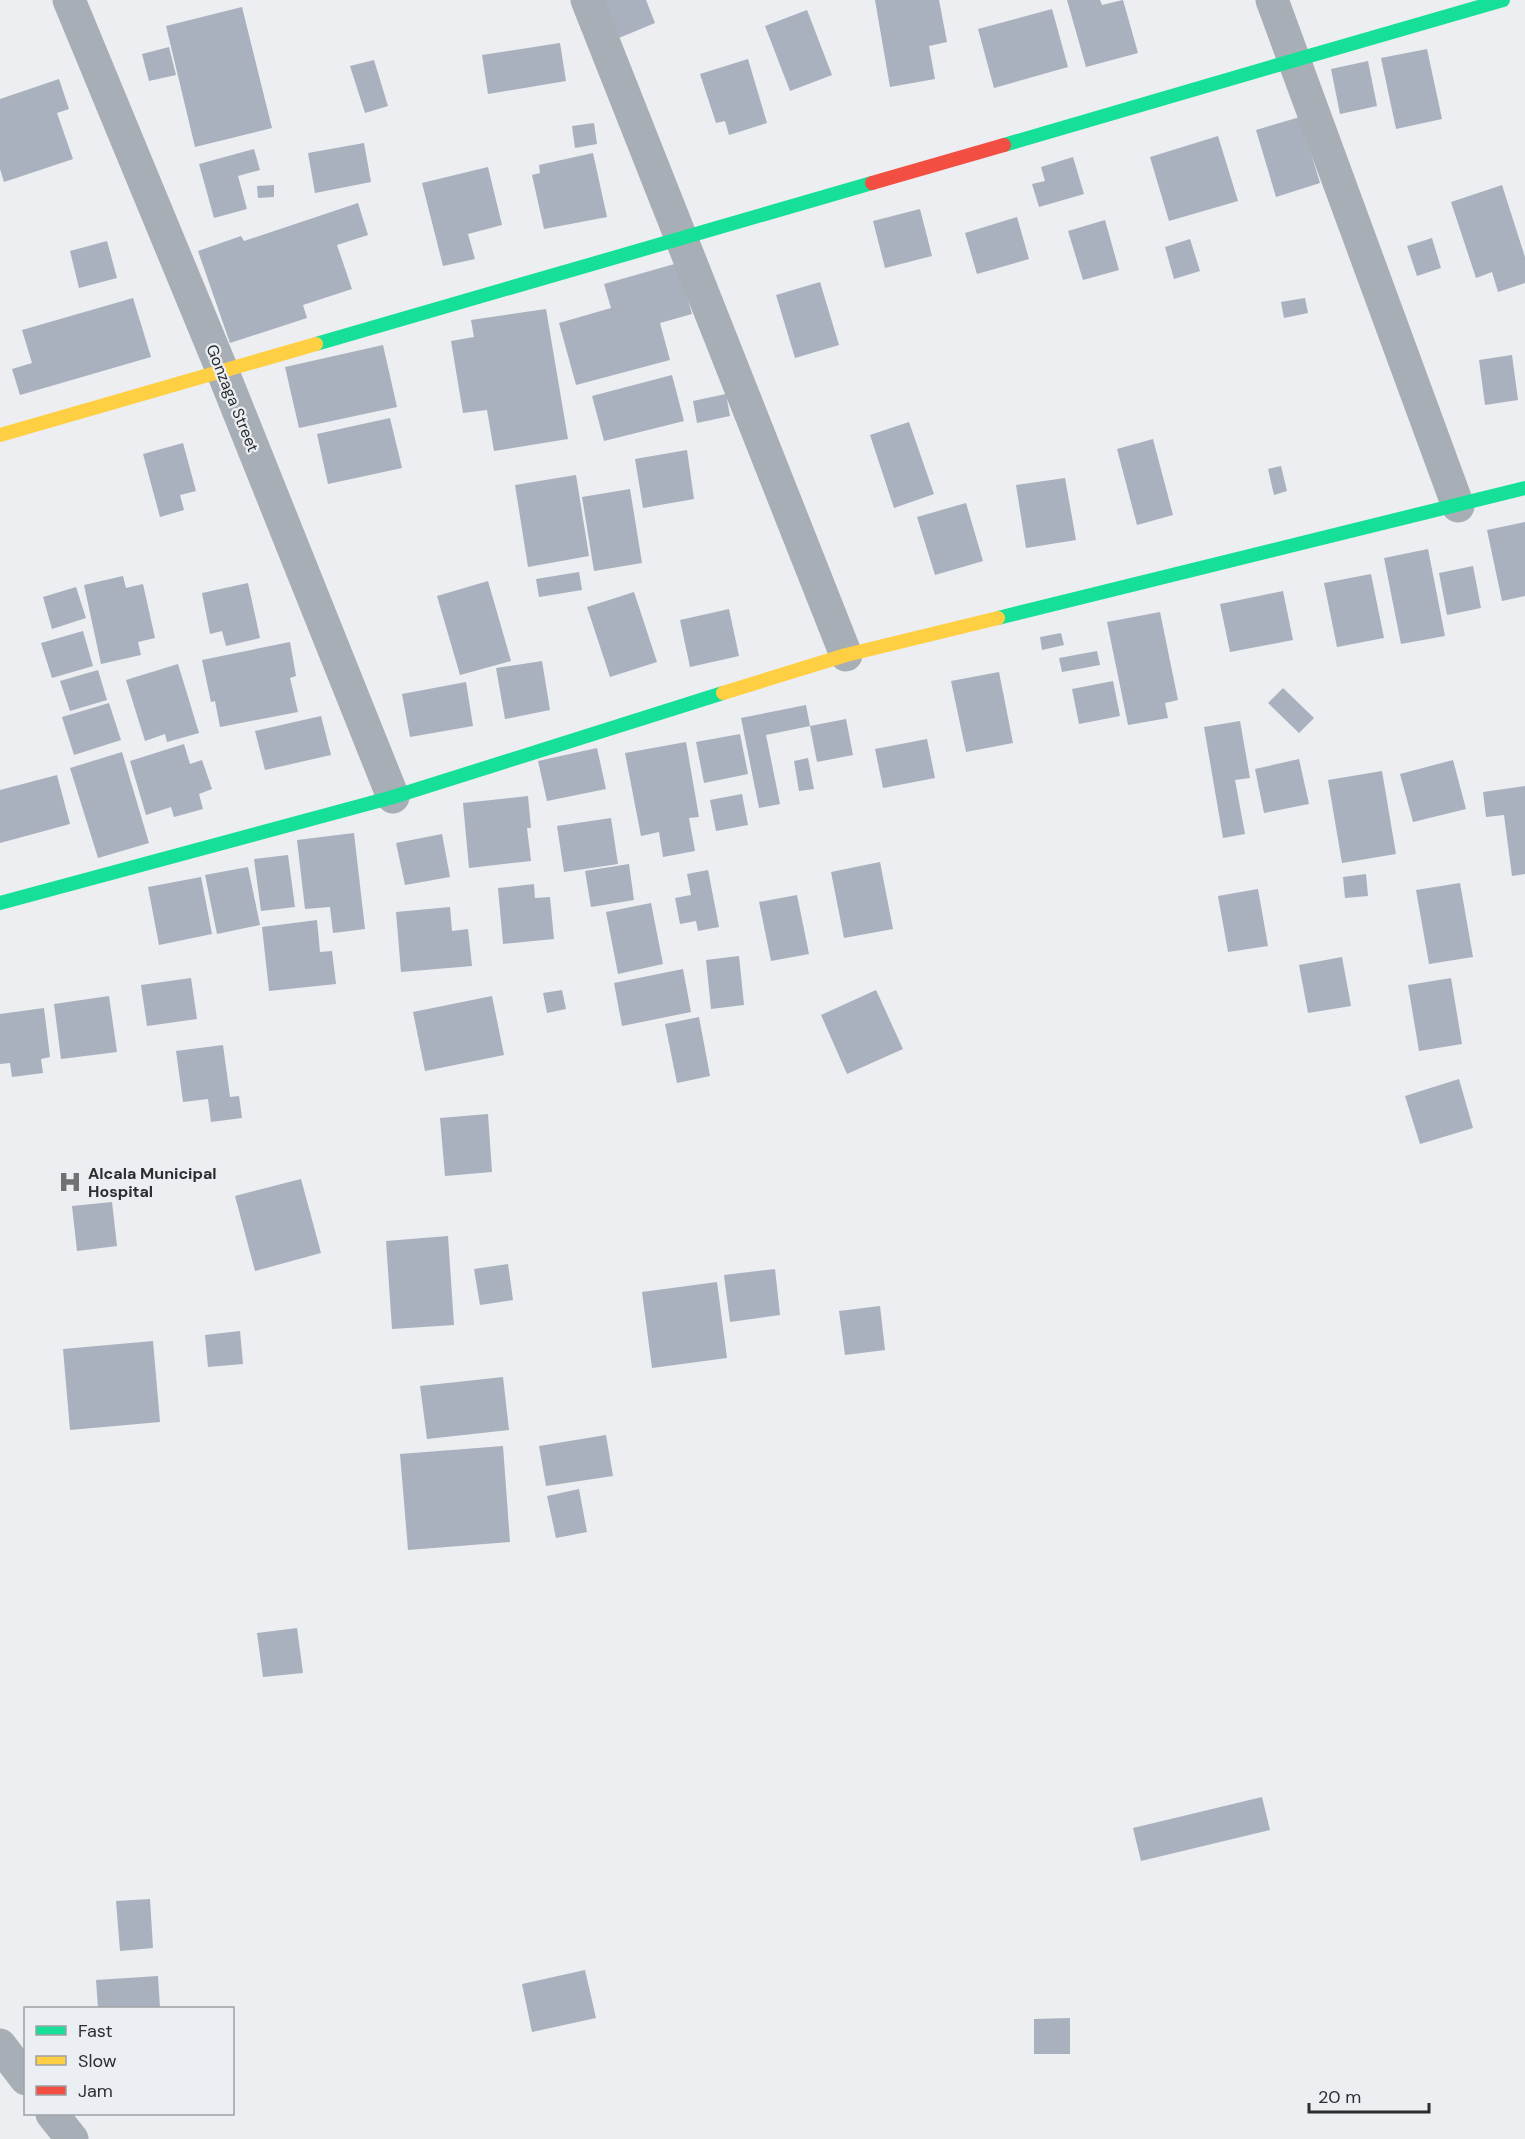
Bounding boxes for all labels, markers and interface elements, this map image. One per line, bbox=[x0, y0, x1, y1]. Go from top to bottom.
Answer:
street label: Gonzaga Street bbox=[201, 341, 264, 455]
place label: Alcala Municipal Hospital bbox=[88, 1163, 217, 1202]
hospital icon: Alcala Municipal Hospital bbox=[57, 1169, 83, 1195]
legend bbox=[24, 2007, 234, 2115]
text: Fast bbox=[78, 2019, 113, 2043]
text: Slow bbox=[78, 2049, 117, 2073]
scale bar bbox=[1309, 2076, 1429, 2114]
text: Jam bbox=[78, 2079, 113, 2103]
text: 20 m bbox=[1318, 2085, 1361, 2109]

